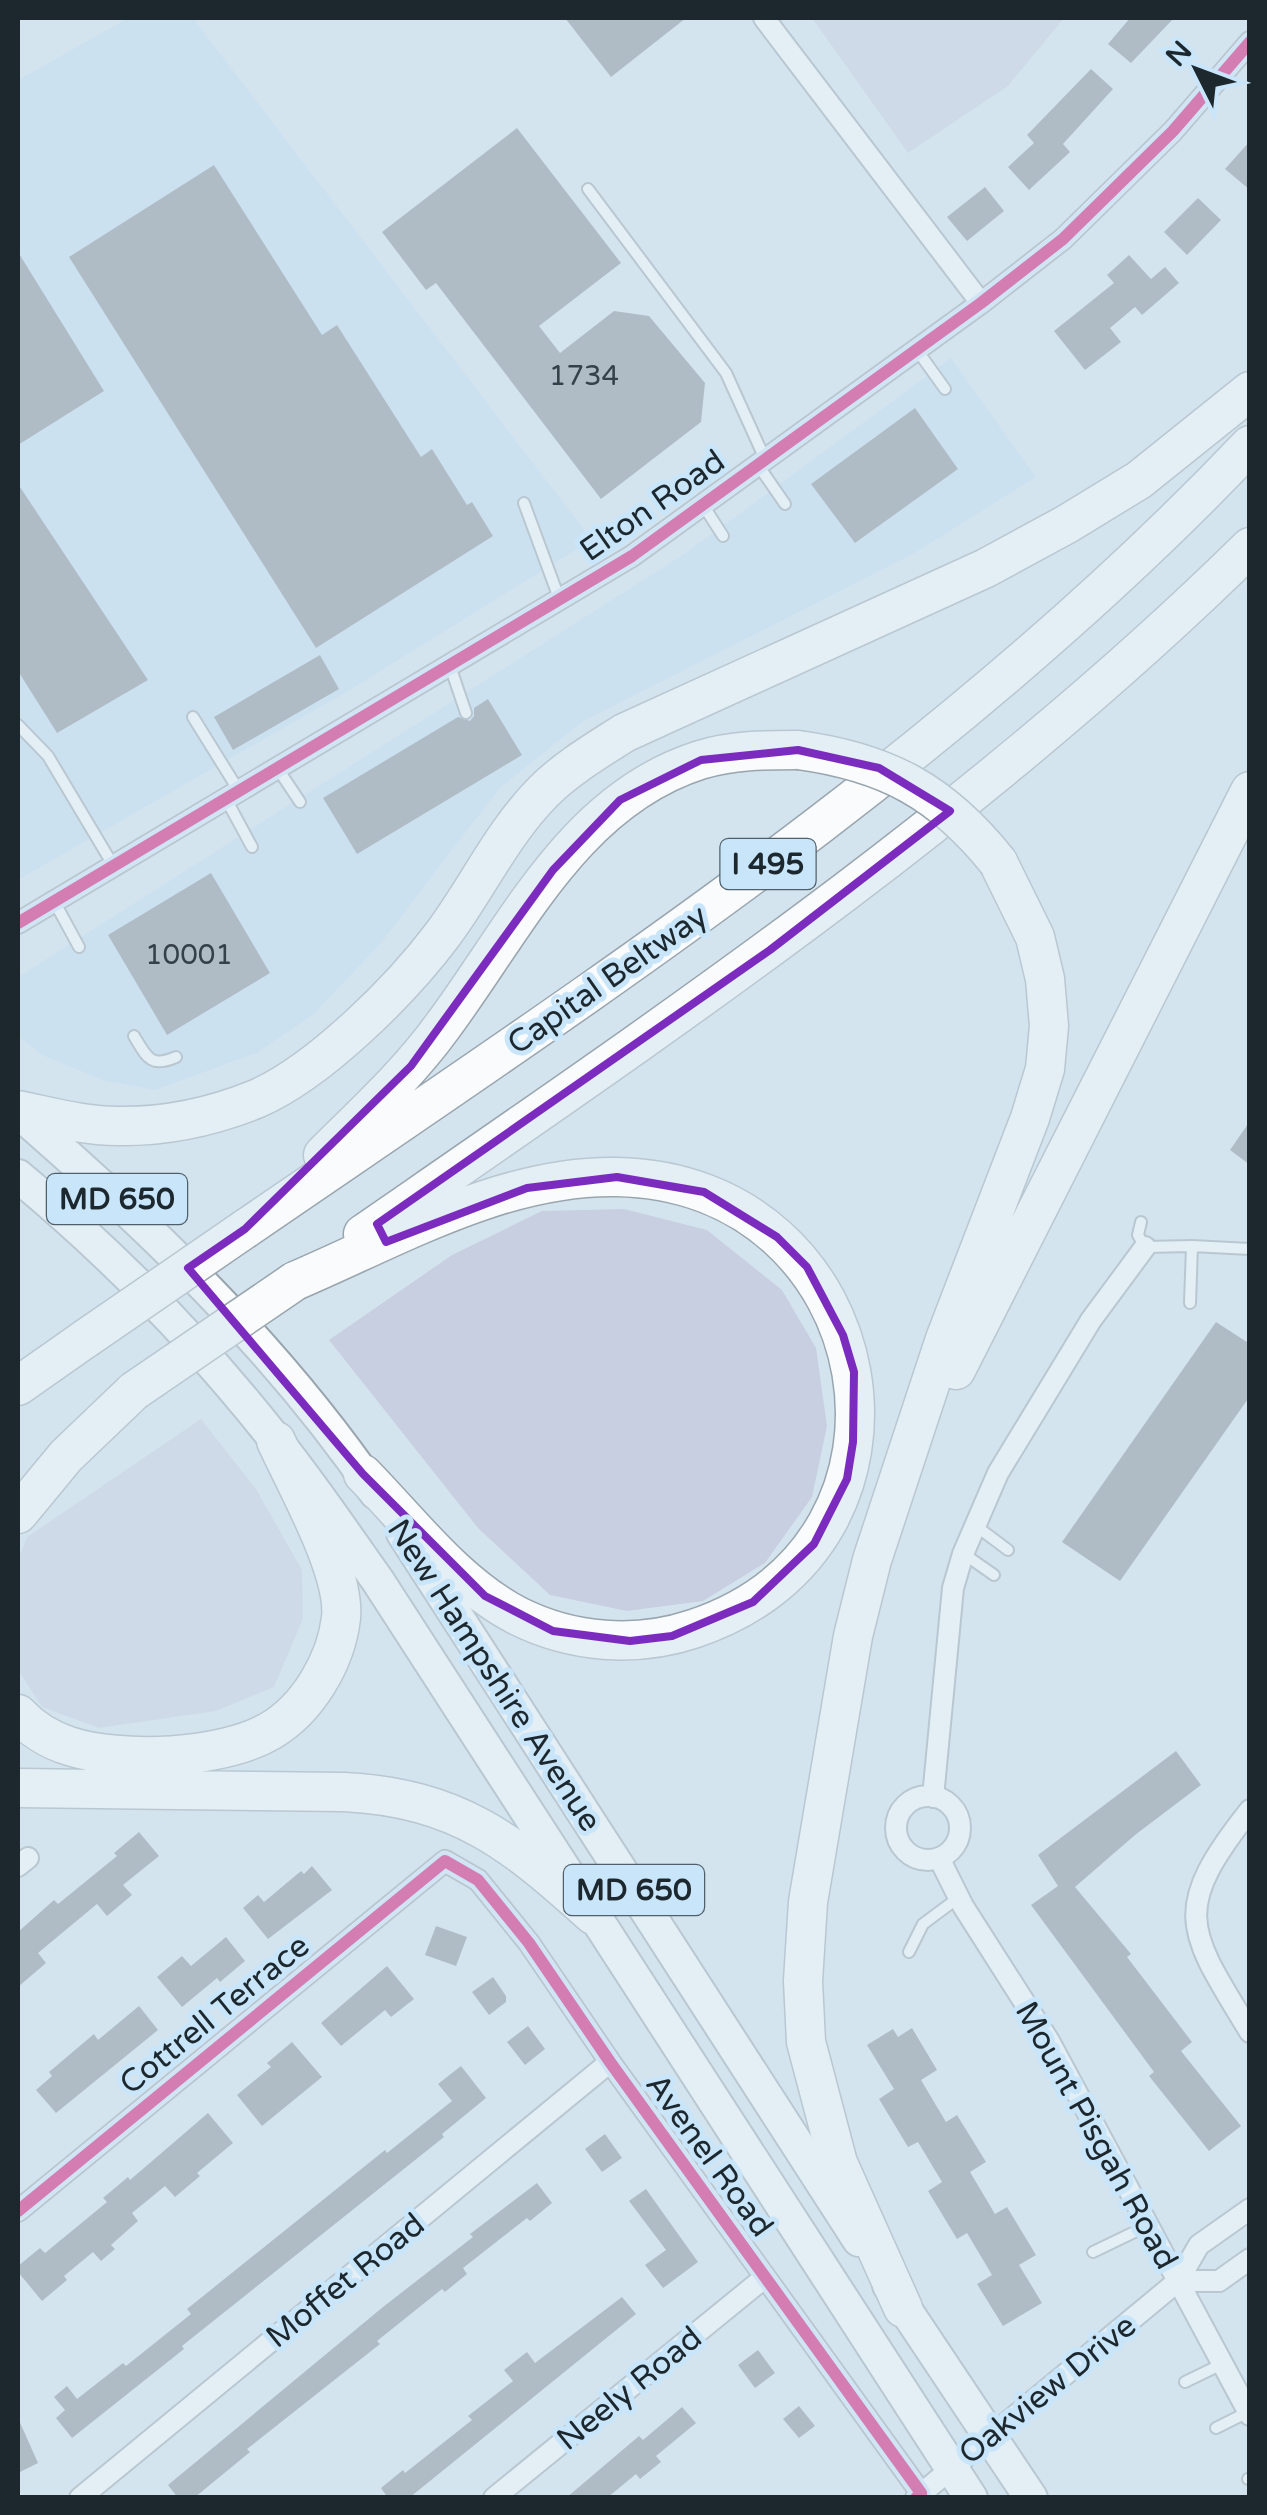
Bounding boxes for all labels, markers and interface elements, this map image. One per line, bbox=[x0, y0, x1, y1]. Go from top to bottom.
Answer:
north arrow bbox=[1147, 20, 1247, 120]
text: N bbox=[1159, 34, 1199, 74]
house number: 1734 bbox=[549, 359, 619, 393]
street label: Elton Road bbox=[573, 442, 732, 570]
road number: I 495 bbox=[720, 839, 816, 889]
street label: Capital Beltway bbox=[500, 897, 715, 1063]
house number: 10001 bbox=[145, 938, 233, 972]
road number: MD 650 bbox=[47, 1174, 187, 1224]
street label: New Hampshire Avenue bbox=[379, 1512, 609, 1839]
road number: MD 650 bbox=[564, 1865, 704, 1915]
street label: Cottrell Terrace bbox=[112, 1927, 317, 2103]
street label: Mount Pisgah Road bbox=[1007, 1995, 1185, 2276]
street label: Avenel Road bbox=[637, 2067, 781, 2244]
street label: Moffet Road bbox=[259, 2205, 432, 2356]
street label: Oakview Drive bbox=[952, 2307, 1144, 2473]
street label: Neely Road bbox=[550, 2319, 710, 2459]

